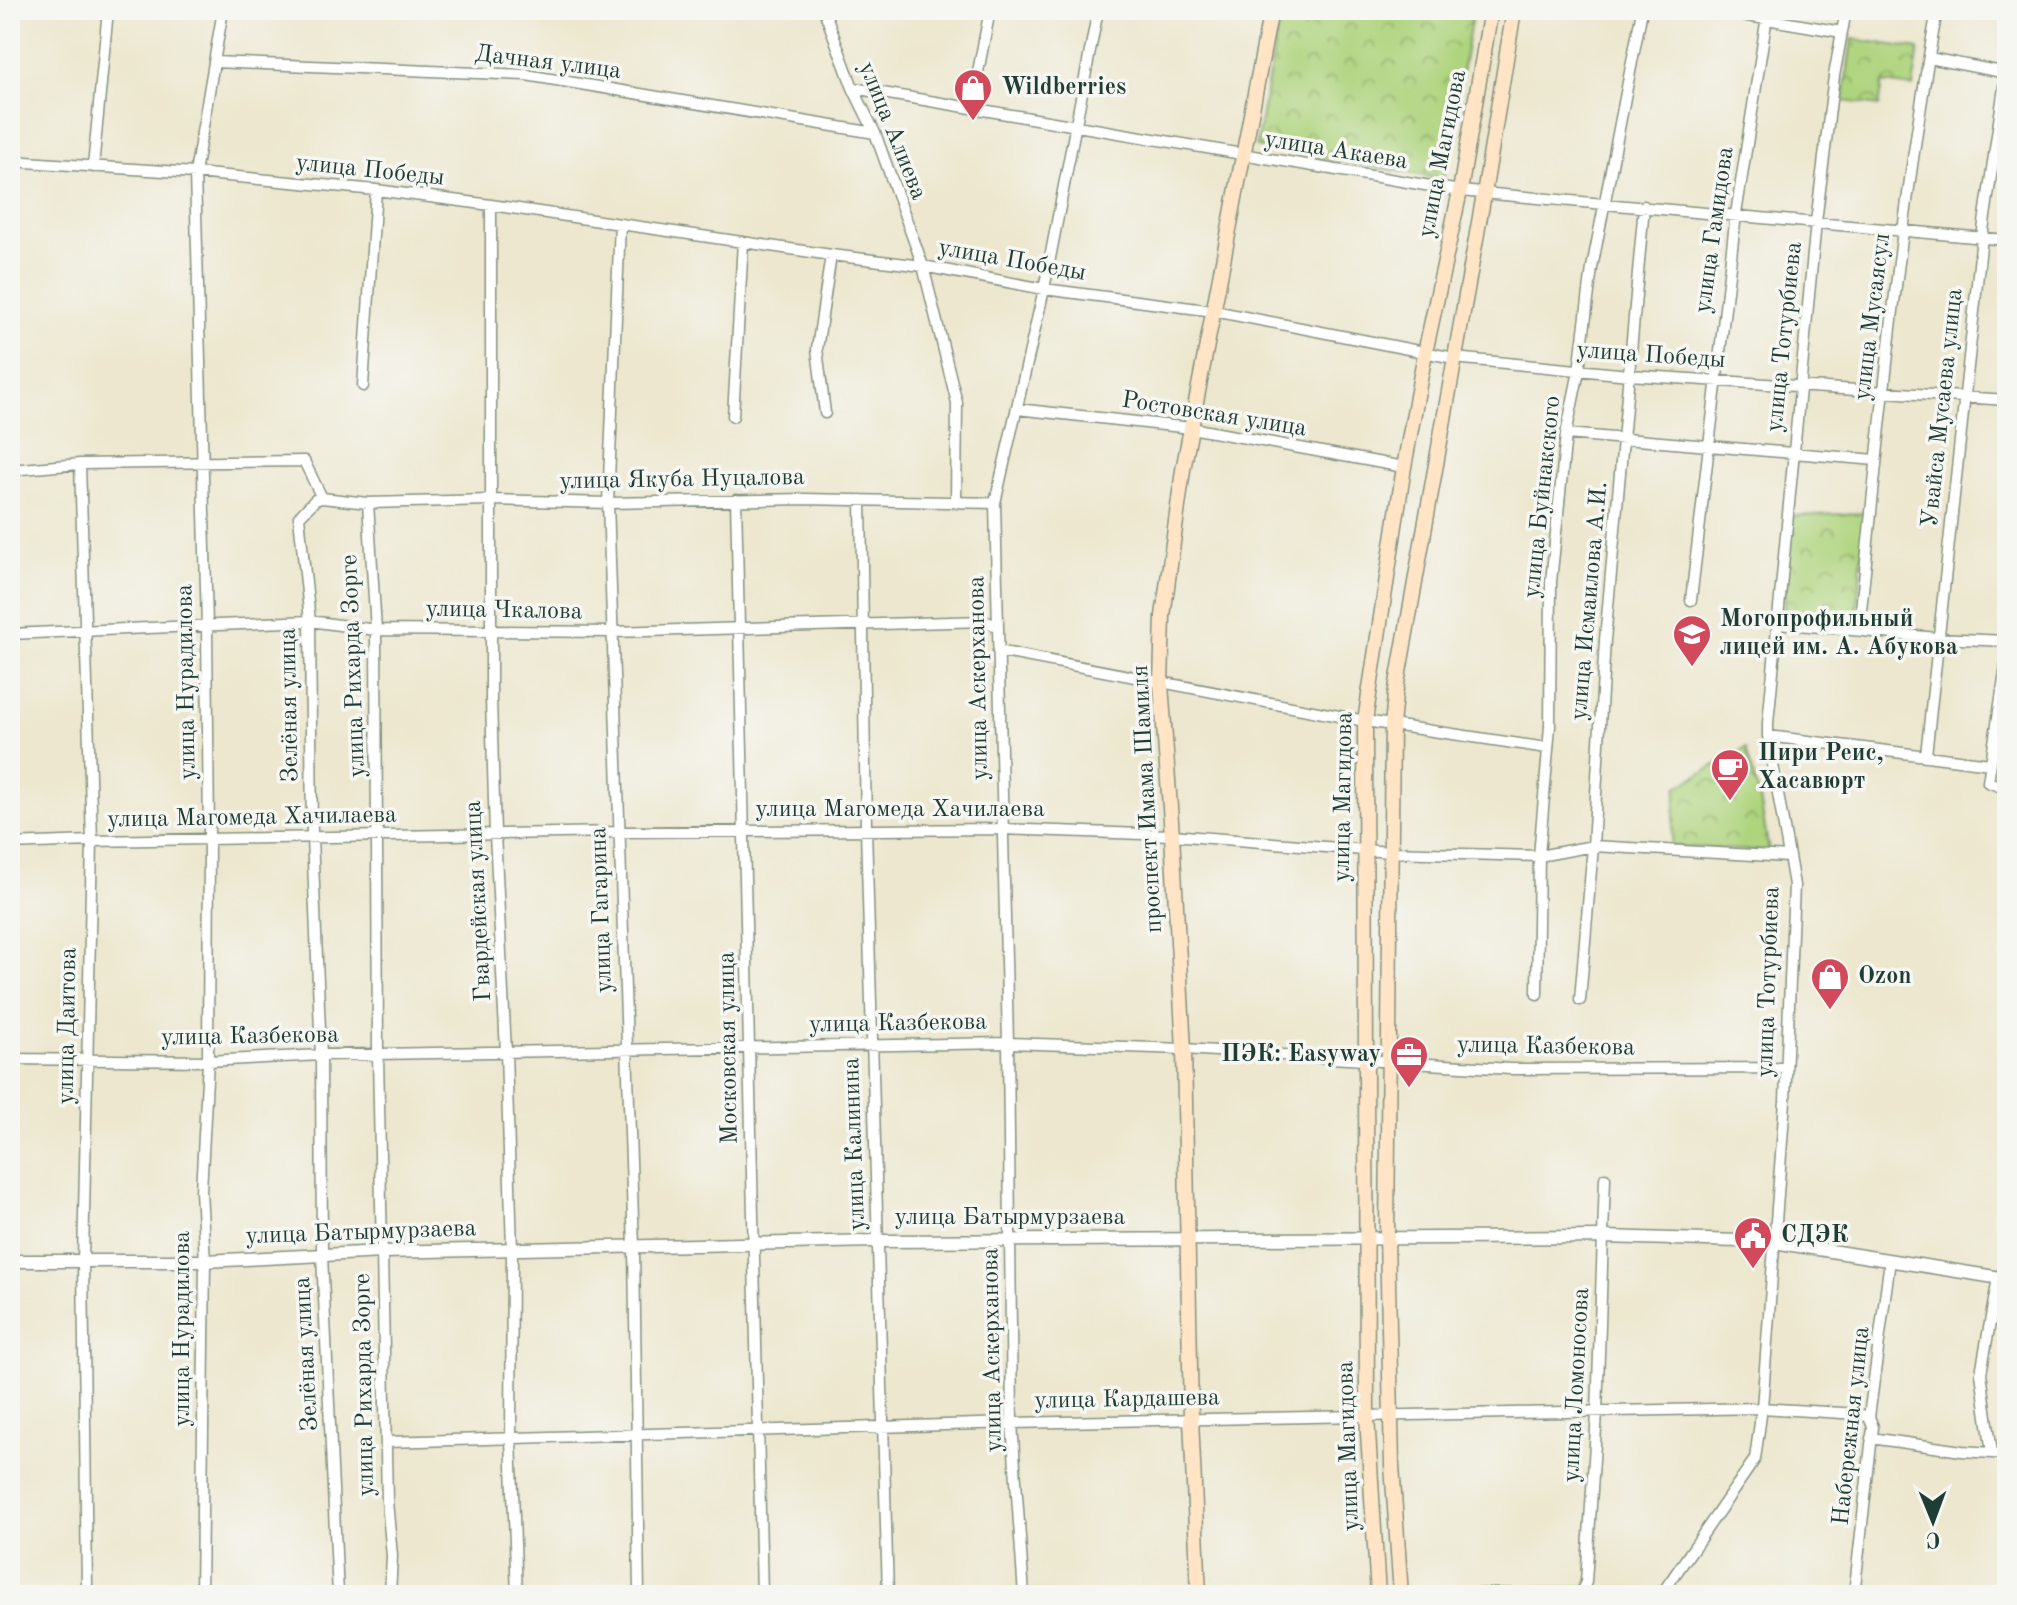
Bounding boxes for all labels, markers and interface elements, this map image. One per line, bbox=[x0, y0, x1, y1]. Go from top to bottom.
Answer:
street label: Дачная улица bbox=[473, 42, 623, 84]
street label: улица Алиева bbox=[854, 59, 931, 203]
shop icon: Wildberries bbox=[952, 67, 994, 122]
street label: улица Магидова bbox=[1415, 68, 1471, 240]
place label: Wildberries bbox=[1001, 76, 1126, 100]
street label: улица Акаева bbox=[1263, 128, 1410, 174]
street label: улица Гамидова bbox=[1691, 145, 1739, 315]
street label: улица Победы bbox=[294, 151, 446, 191]
street label: улица Мусаясул bbox=[1851, 232, 1895, 402]
street label: улица Победы bbox=[936, 236, 1088, 286]
street label: улица Тотурбиева bbox=[1763, 241, 1807, 433]
street label: Увайса Мусаева улица bbox=[1919, 287, 1968, 529]
street label: улица Победы bbox=[1576, 339, 1726, 373]
street label: Ростовская улица bbox=[1120, 389, 1308, 442]
street label: улица Буйнакского bbox=[1520, 395, 1566, 599]
street label: улица Якуба Нуцалова bbox=[559, 466, 805, 494]
street label: улица Исмаилова А.И. bbox=[1568, 480, 1612, 722]
street label: улица Рихарда Зорге bbox=[338, 554, 370, 778]
street label: улица Аскерханова bbox=[965, 575, 993, 781]
street label: улица Нурадилова bbox=[173, 584, 201, 780]
street label: улица Чкалова bbox=[425, 598, 583, 624]
place label: Могопрофильный лицей им. А. Абукова bbox=[1720, 608, 1958, 660]
school or university icon: Могопрофильный лицей им. А. Абукова bbox=[1671, 613, 1713, 668]
street label: Зелёная улица bbox=[277, 627, 303, 783]
street label: проспект Имама Шамиля bbox=[1129, 664, 1167, 934]
street label: улица Магидова bbox=[1331, 711, 1357, 882]
place label: Пири Реис, Хасавюрт bbox=[1758, 742, 1884, 794]
cafe icon: Пири Реис, Хасавюрт bbox=[1709, 747, 1751, 802]
street label: улица Магомеда Хачилаева bbox=[755, 798, 1045, 822]
street label: Гвардейская улица bbox=[462, 800, 496, 1002]
street label: улица Магомеда Хачилаева bbox=[107, 803, 397, 833]
street label: улица Гагарина bbox=[587, 826, 617, 993]
street label: улица Тотурбиева bbox=[1754, 886, 1784, 1078]
street label: улица Даитова bbox=[55, 947, 81, 1105]
street label: Московская улица bbox=[715, 951, 743, 1145]
shop icon: Ozon bbox=[1809, 956, 1851, 1011]
place label: Ozon bbox=[1858, 965, 1912, 989]
street label: улица Казбекова bbox=[809, 1010, 987, 1038]
street label: улица Казбекова bbox=[161, 1023, 339, 1051]
street label: улица Казбекова bbox=[1457, 1033, 1635, 1061]
office icon: ПЭК: Easyway bbox=[1388, 1034, 1430, 1089]
place label: ПЭК: Easyway bbox=[1221, 1043, 1381, 1067]
street label: улица Калинина bbox=[840, 1057, 870, 1231]
street label: улица Батырмурзаева bbox=[895, 1206, 1126, 1230]
public building icon: СДЭК bbox=[1732, 1215, 1774, 1270]
street label: улица Батырмурзаева bbox=[245, 1217, 477, 1249]
place label: СДЭК bbox=[1781, 1224, 1849, 1248]
street label: улица Нурадилова bbox=[171, 1231, 195, 1427]
street label: улица Аскерханова bbox=[979, 1247, 1007, 1453]
street label: улица Рихарда Зорге bbox=[351, 1273, 379, 1497]
street label: Зелёная улица bbox=[291, 1276, 323, 1432]
street label: улица Ломоносова bbox=[1560, 1287, 1594, 1483]
street label: Набережная улица bbox=[1830, 1325, 1874, 1527]
street label: улица Магидова bbox=[1334, 1360, 1364, 1532]
street label: улица Кардашева bbox=[1034, 1386, 1220, 1414]
north arrow bbox=[1893, 1481, 1973, 1561]
text: С bbox=[1926, 1528, 1941, 1550]

